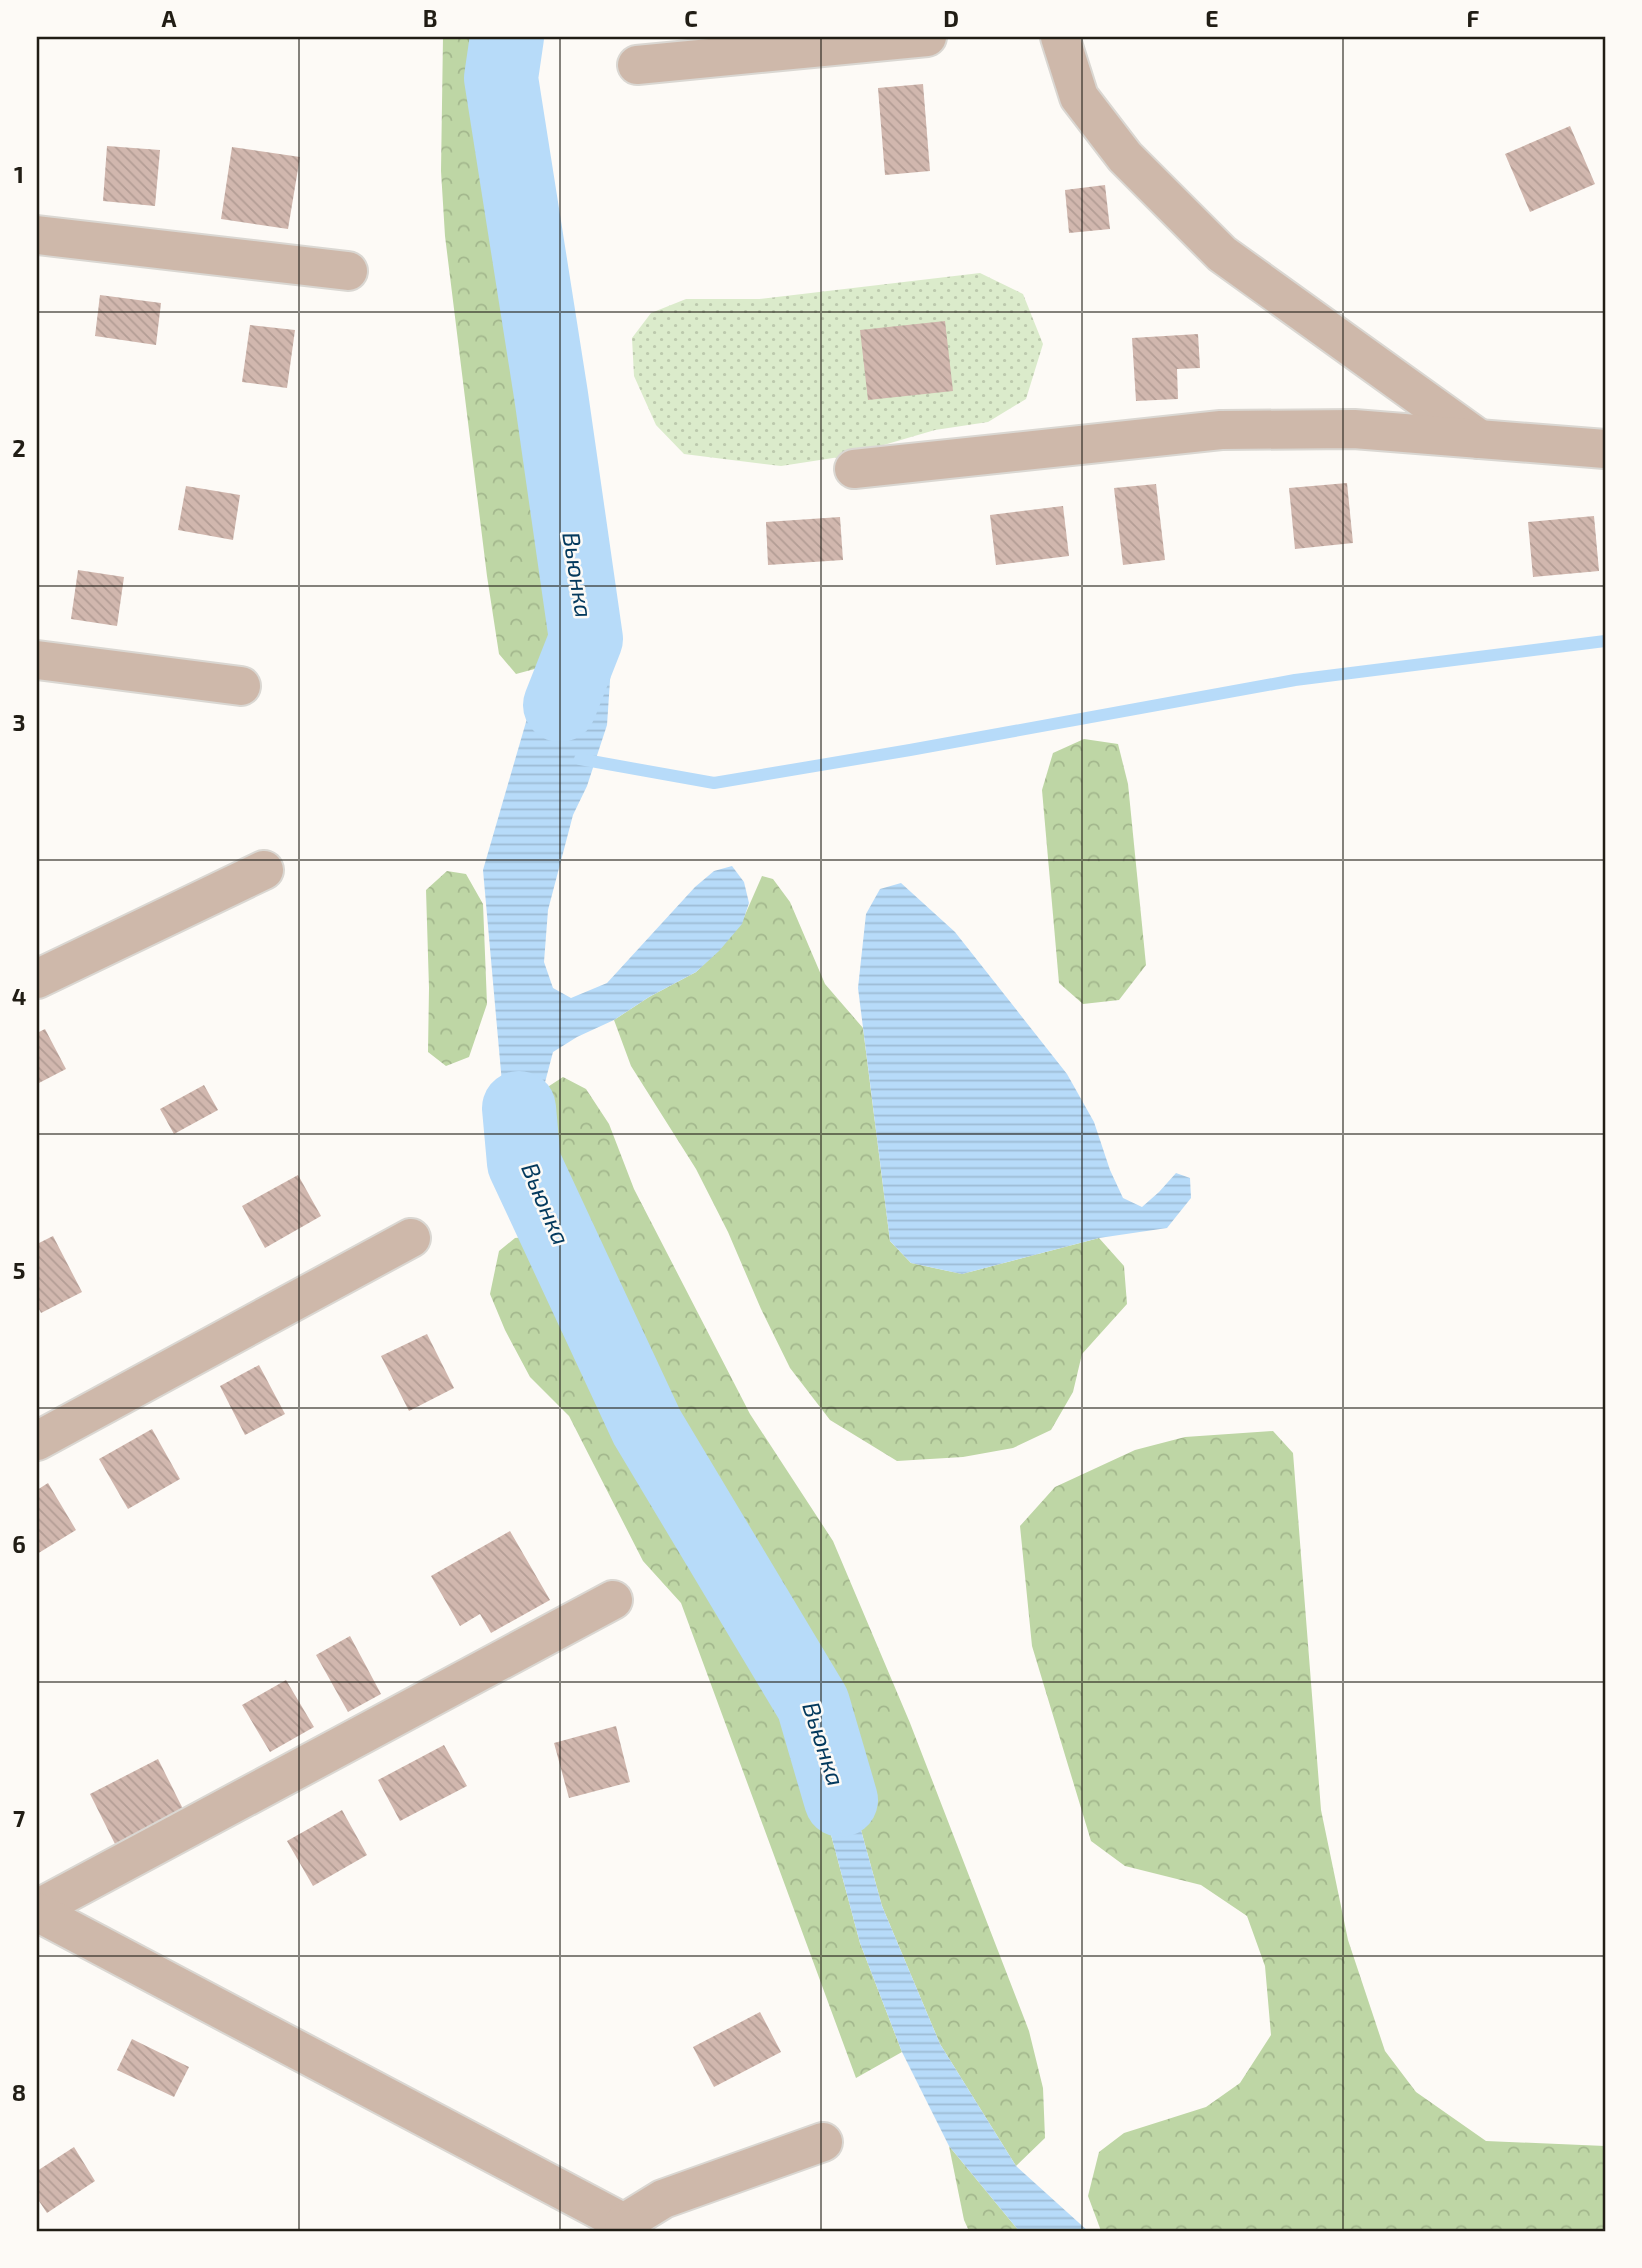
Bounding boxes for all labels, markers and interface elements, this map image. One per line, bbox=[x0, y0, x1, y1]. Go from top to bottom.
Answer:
text: A bbox=[161, 4, 177, 32]
text: B bbox=[423, 4, 437, 32]
text: C bbox=[684, 4, 698, 32]
text: D bbox=[943, 4, 959, 32]
text: E bbox=[1205, 4, 1219, 32]
text: F bbox=[1467, 4, 1480, 32]
text: 1 bbox=[14, 160, 24, 188]
text: 2 bbox=[12, 434, 26, 462]
water label: Вьюнка bbox=[557, 530, 600, 620]
text: 3 bbox=[12, 708, 26, 736]
text: 4 bbox=[12, 982, 26, 1010]
water label: Вьюнка bbox=[516, 1158, 577, 1249]
text: 5 bbox=[13, 1256, 25, 1284]
text: 6 bbox=[12, 1530, 26, 1558]
water label: Вьюнка bbox=[797, 1698, 852, 1789]
text: 7 bbox=[13, 1804, 25, 1832]
text: 8 bbox=[12, 2078, 26, 2106]

